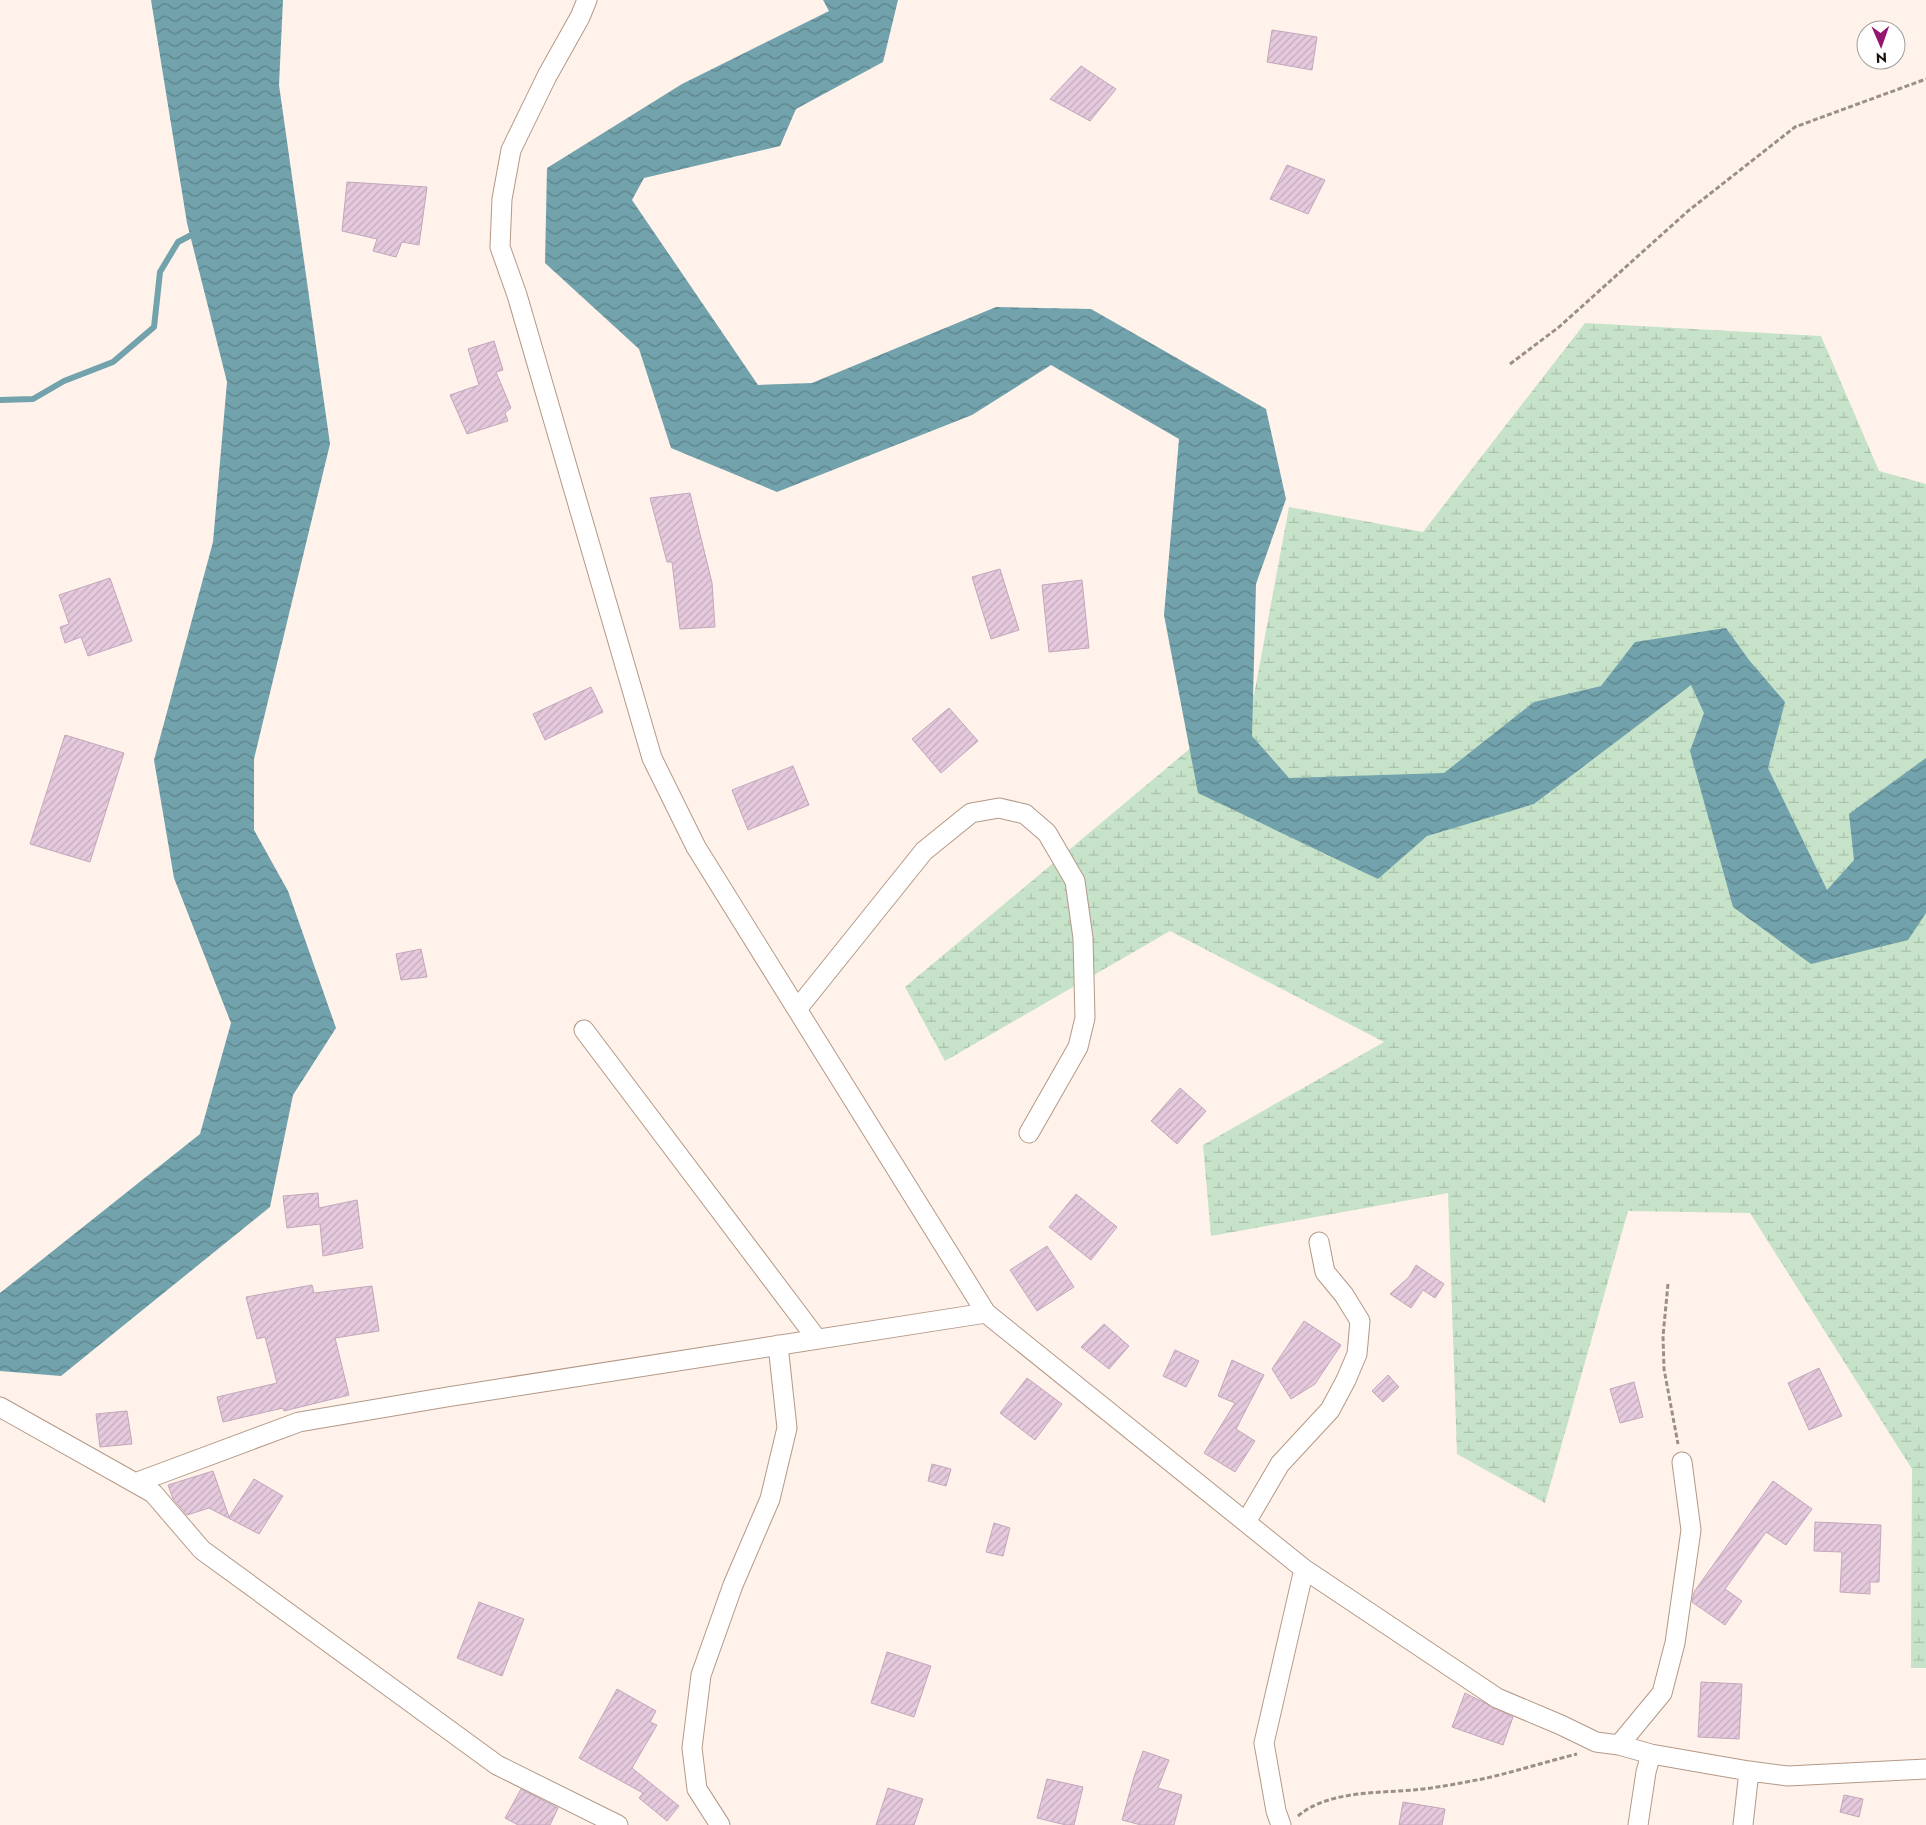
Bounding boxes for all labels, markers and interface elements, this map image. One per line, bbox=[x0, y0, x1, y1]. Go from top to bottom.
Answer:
north arrow bbox=[1856, 20, 1906, 70]
text: N bbox=[1876, 48, 1887, 68]

